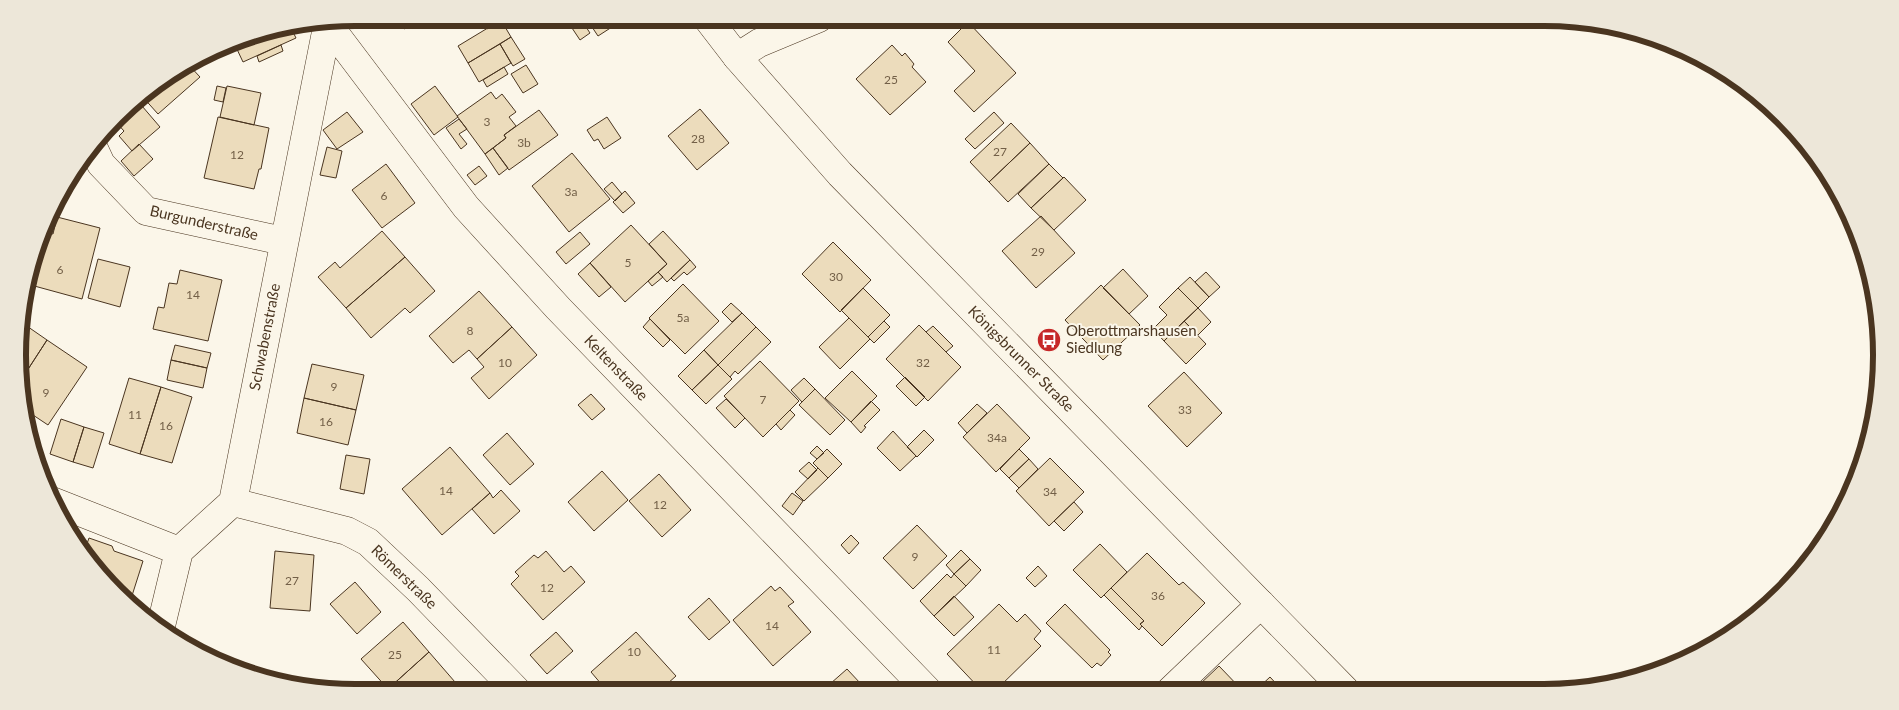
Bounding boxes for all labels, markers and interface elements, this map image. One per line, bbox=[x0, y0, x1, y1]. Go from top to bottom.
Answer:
house number: 25 bbox=[884, 72, 898, 87]
house number: 3 bbox=[484, 114, 491, 129]
house number: 28 bbox=[691, 131, 705, 146]
house number: 3b bbox=[517, 135, 531, 150]
house number: 27 bbox=[993, 144, 1007, 159]
house number: 12 bbox=[230, 147, 244, 162]
house number: 3a bbox=[565, 184, 577, 199]
house number: 6 bbox=[381, 188, 388, 203]
street label: Burgunderstraße bbox=[148, 201, 260, 243]
house number: 29 bbox=[1031, 244, 1045, 259]
house number: 5 bbox=[625, 255, 632, 270]
house number: 6 bbox=[57, 262, 64, 277]
house number: 30 bbox=[829, 269, 843, 284]
street label: Schwabenstraße bbox=[245, 282, 283, 392]
house number: 14 bbox=[186, 287, 200, 302]
street label: Königsbrunner Straße bbox=[965, 302, 1079, 415]
house number: 5a bbox=[677, 310, 689, 325]
place label: Oberottmarshausen Siedlung bbox=[1066, 321, 1197, 356]
house number: 8 bbox=[467, 323, 474, 338]
bus stop icon: Oberottmarshausen Siedlung bbox=[1036, 327, 1062, 353]
street label: Keltenstraße bbox=[581, 331, 652, 404]
house number: 10 bbox=[498, 355, 512, 370]
house number: 32 bbox=[916, 355, 930, 370]
house number: 9 bbox=[331, 379, 338, 394]
house number: 9 bbox=[43, 385, 50, 400]
house number: 7 bbox=[760, 392, 767, 407]
house number: 33 bbox=[1178, 402, 1192, 417]
house number: 11 bbox=[128, 407, 142, 422]
house number: 16 bbox=[319, 414, 333, 429]
house number: 16 bbox=[159, 418, 173, 433]
house number: 34a bbox=[987, 430, 1007, 445]
house number: 14 bbox=[439, 483, 453, 498]
house number: 34 bbox=[1043, 484, 1057, 499]
house number: 12 bbox=[653, 497, 667, 512]
street label: Römerstraße bbox=[368, 541, 441, 612]
house number: 9 bbox=[912, 549, 919, 564]
house number: 27 bbox=[285, 573, 299, 588]
house number: 12 bbox=[540, 580, 554, 595]
house number: 36 bbox=[1151, 588, 1165, 603]
house number: 14 bbox=[765, 618, 779, 633]
house number: 11 bbox=[987, 642, 1001, 657]
house number: 10 bbox=[627, 644, 641, 659]
house number: 25 bbox=[388, 647, 402, 662]

